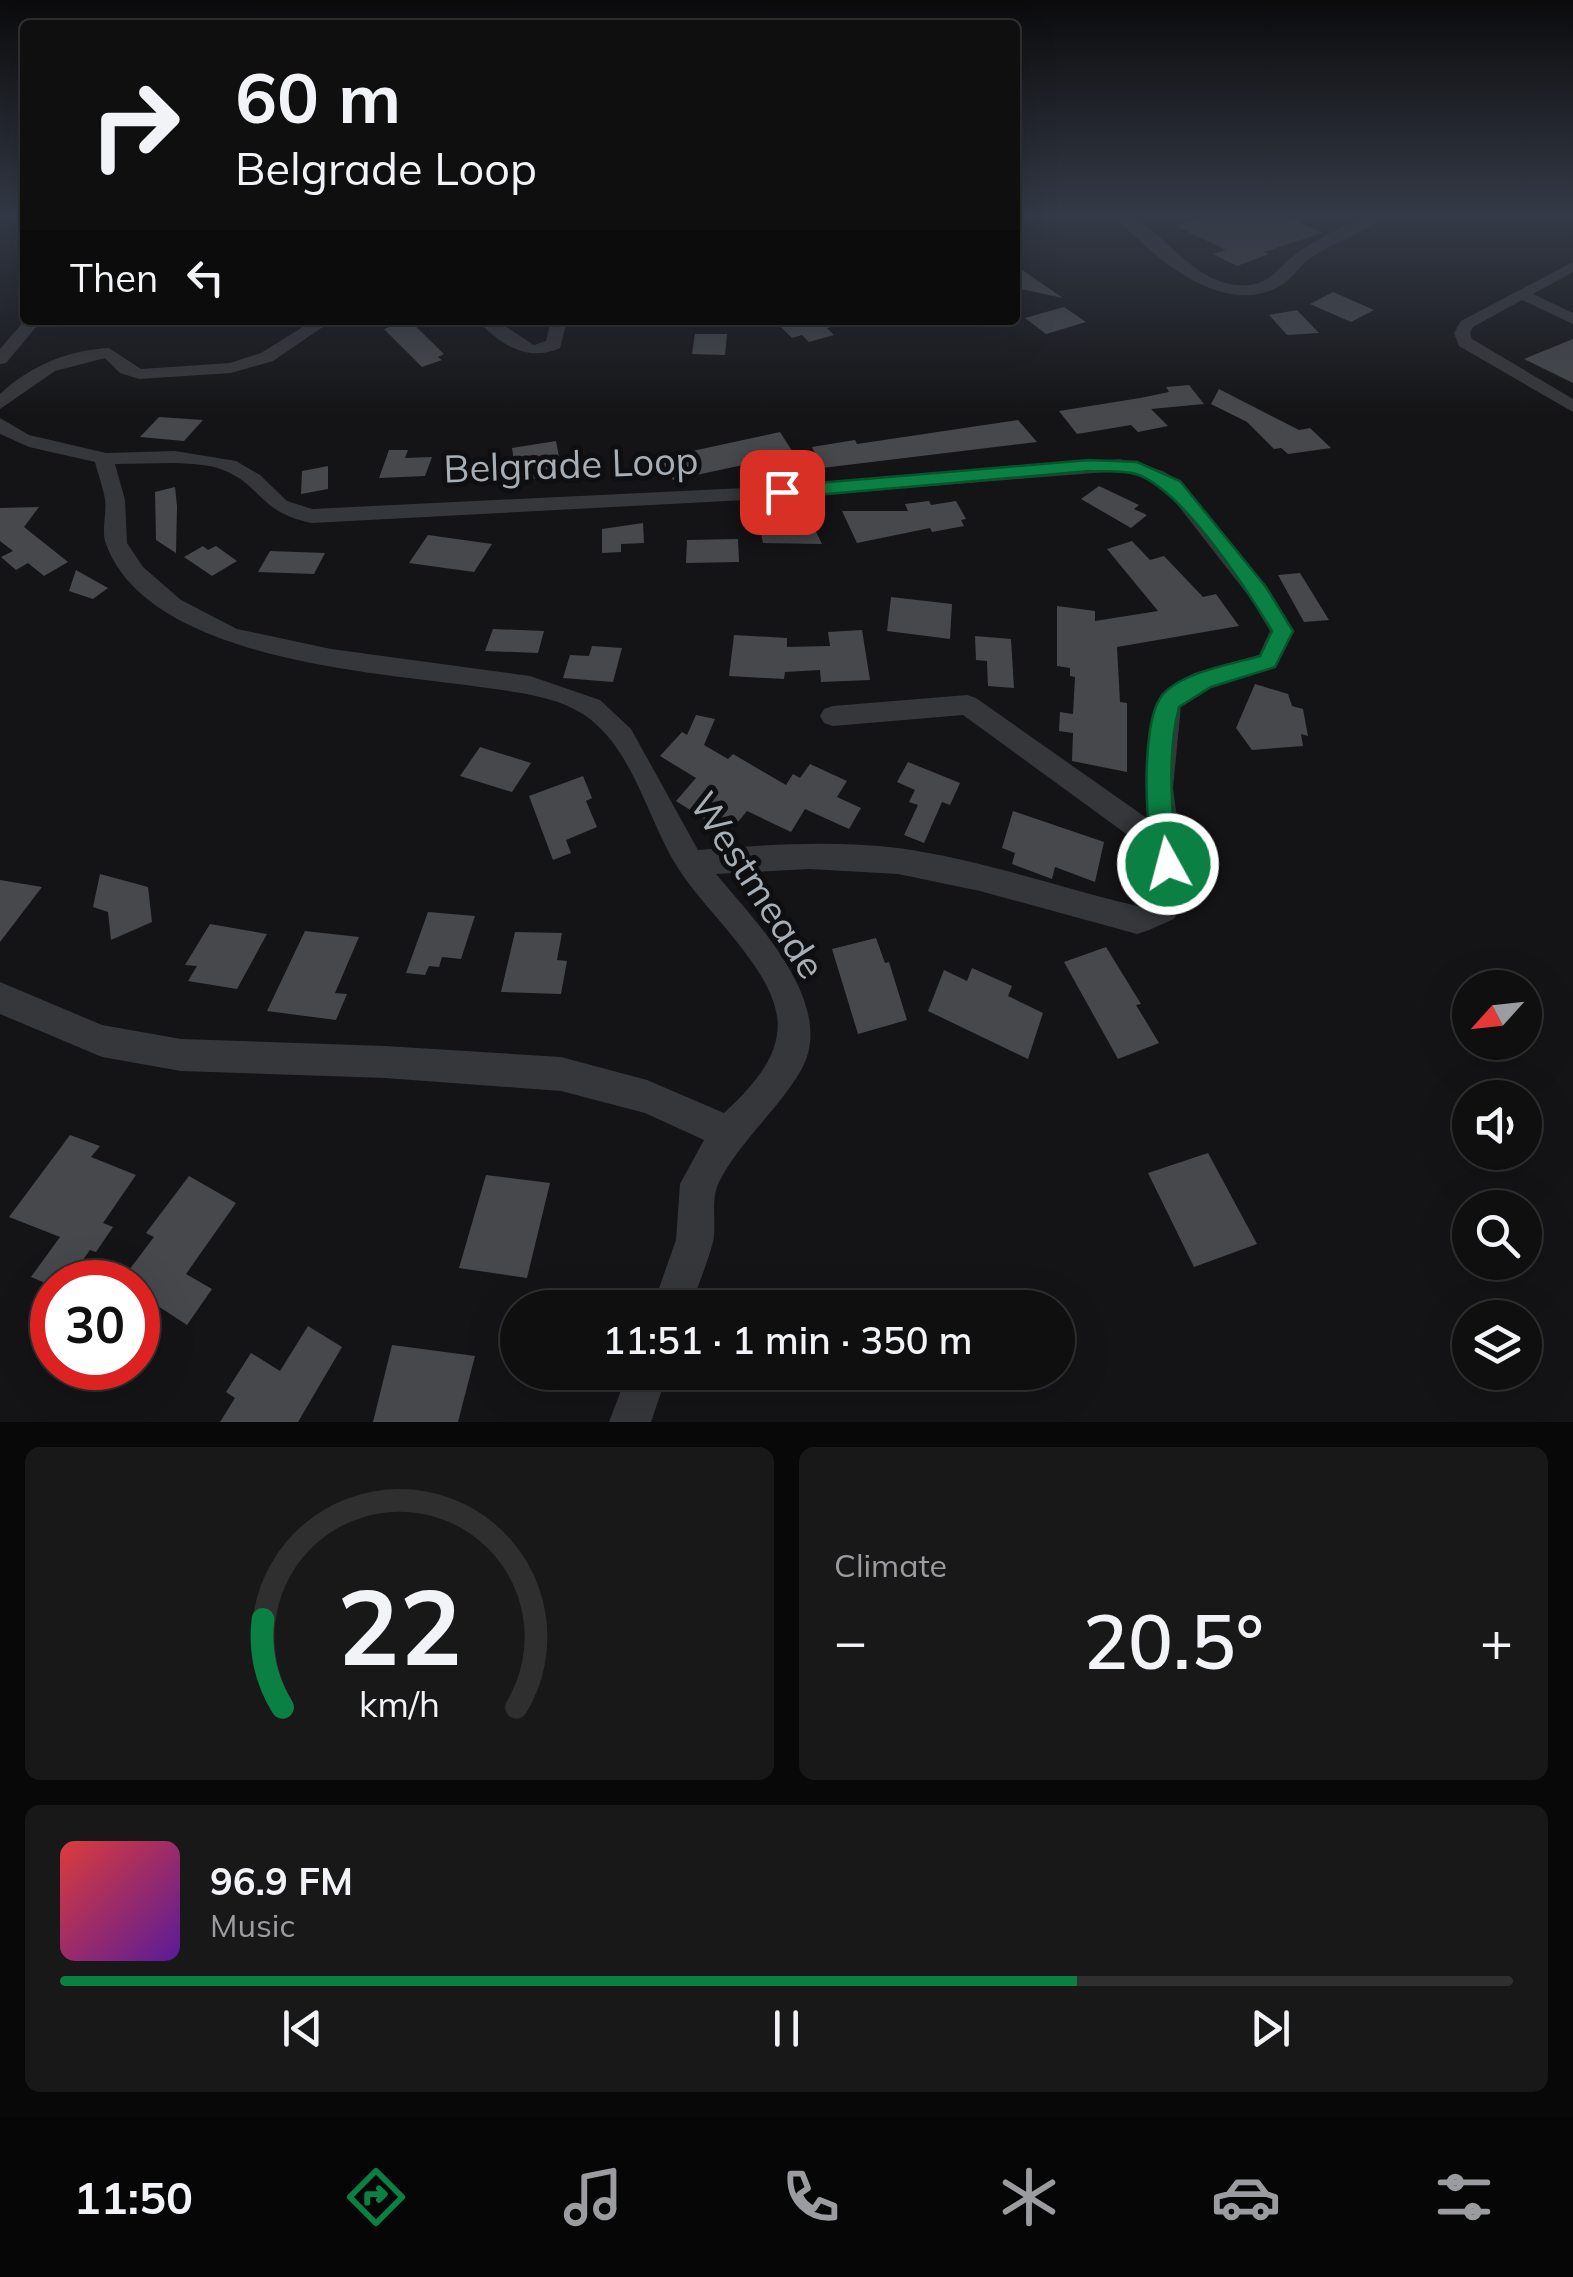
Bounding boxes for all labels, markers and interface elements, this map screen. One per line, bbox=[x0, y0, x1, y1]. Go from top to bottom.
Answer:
text: 60 m bbox=[235, 53, 401, 141]
icon: right bbox=[70, 60, 200, 190]
text: Belgrade Loop bbox=[235, 140, 537, 196]
icon: left bbox=[178, 250, 233, 305]
text: Then bbox=[70, 254, 158, 302]
street label: Belgrade Loop bbox=[443, 436, 699, 492]
pin bbox=[740, 450, 825, 535]
icon: arrive bbox=[755, 465, 810, 520]
street label: Westmeade bbox=[680, 783, 836, 987]
position arrow bbox=[1116, 812, 1220, 916]
north arrow bbox=[1452, 970, 1542, 1060]
map controls bbox=[1452, 970, 1542, 1390]
button: sound bbox=[1452, 1080, 1542, 1170]
button: search bbox=[1452, 1190, 1542, 1280]
speed limit sign: 30 bbox=[30, 1260, 160, 1390]
button: layers bbox=[1452, 1300, 1542, 1390]
text: 11:51 · 1 min · 350 m bbox=[602, 1316, 973, 1364]
text: Climate bbox=[834, 1545, 947, 1585]
text: 22 bbox=[337, 1560, 462, 1691]
text: 20.5° bbox=[1083, 1594, 1264, 1688]
text: − bbox=[834, 1606, 867, 1675]
text: + bbox=[1480, 1606, 1513, 1675]
text: km/h bbox=[359, 1681, 440, 1726]
text: 96.9 FM bbox=[210, 1857, 353, 1905]
text: Music bbox=[210, 1905, 295, 1945]
icon: previous bbox=[275, 2001, 330, 2056]
icon: pause bbox=[759, 2001, 814, 2056]
icon: next bbox=[1243, 2001, 1298, 2056]
icon: directions bbox=[341, 2162, 411, 2232]
icon: music bbox=[558, 2162, 628, 2232]
icon: phone bbox=[776, 2162, 846, 2232]
icon: climate bbox=[994, 2162, 1064, 2232]
icon: car bbox=[1211, 2162, 1281, 2232]
icon: filters bbox=[1429, 2162, 1499, 2232]
text: 11:50 bbox=[74, 2169, 193, 2225]

